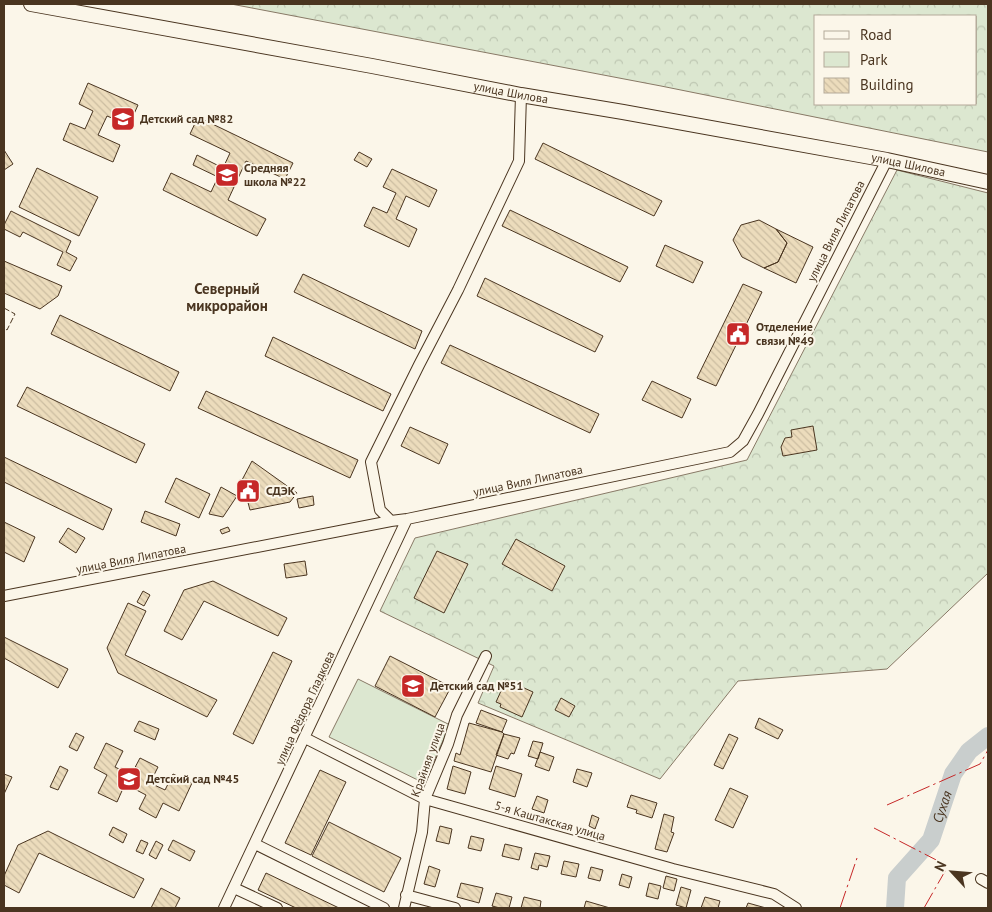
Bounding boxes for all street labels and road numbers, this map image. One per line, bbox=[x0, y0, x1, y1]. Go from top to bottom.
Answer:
street label: улица Шилова bbox=[472, 78, 549, 106]
street label: улица Шилова bbox=[870, 149, 947, 180]
street label: улица Виля Липатова bbox=[804, 178, 868, 284]
street label: улица Виля Липатова bbox=[472, 462, 584, 499]
street label: улица Виля Липатова bbox=[75, 541, 187, 577]
street label: улица Фёдора Гладкова bbox=[272, 648, 338, 767]
street label: Крайняя улица bbox=[407, 721, 448, 799]
street label: 5-я Каштакская улица bbox=[493, 797, 607, 844]

